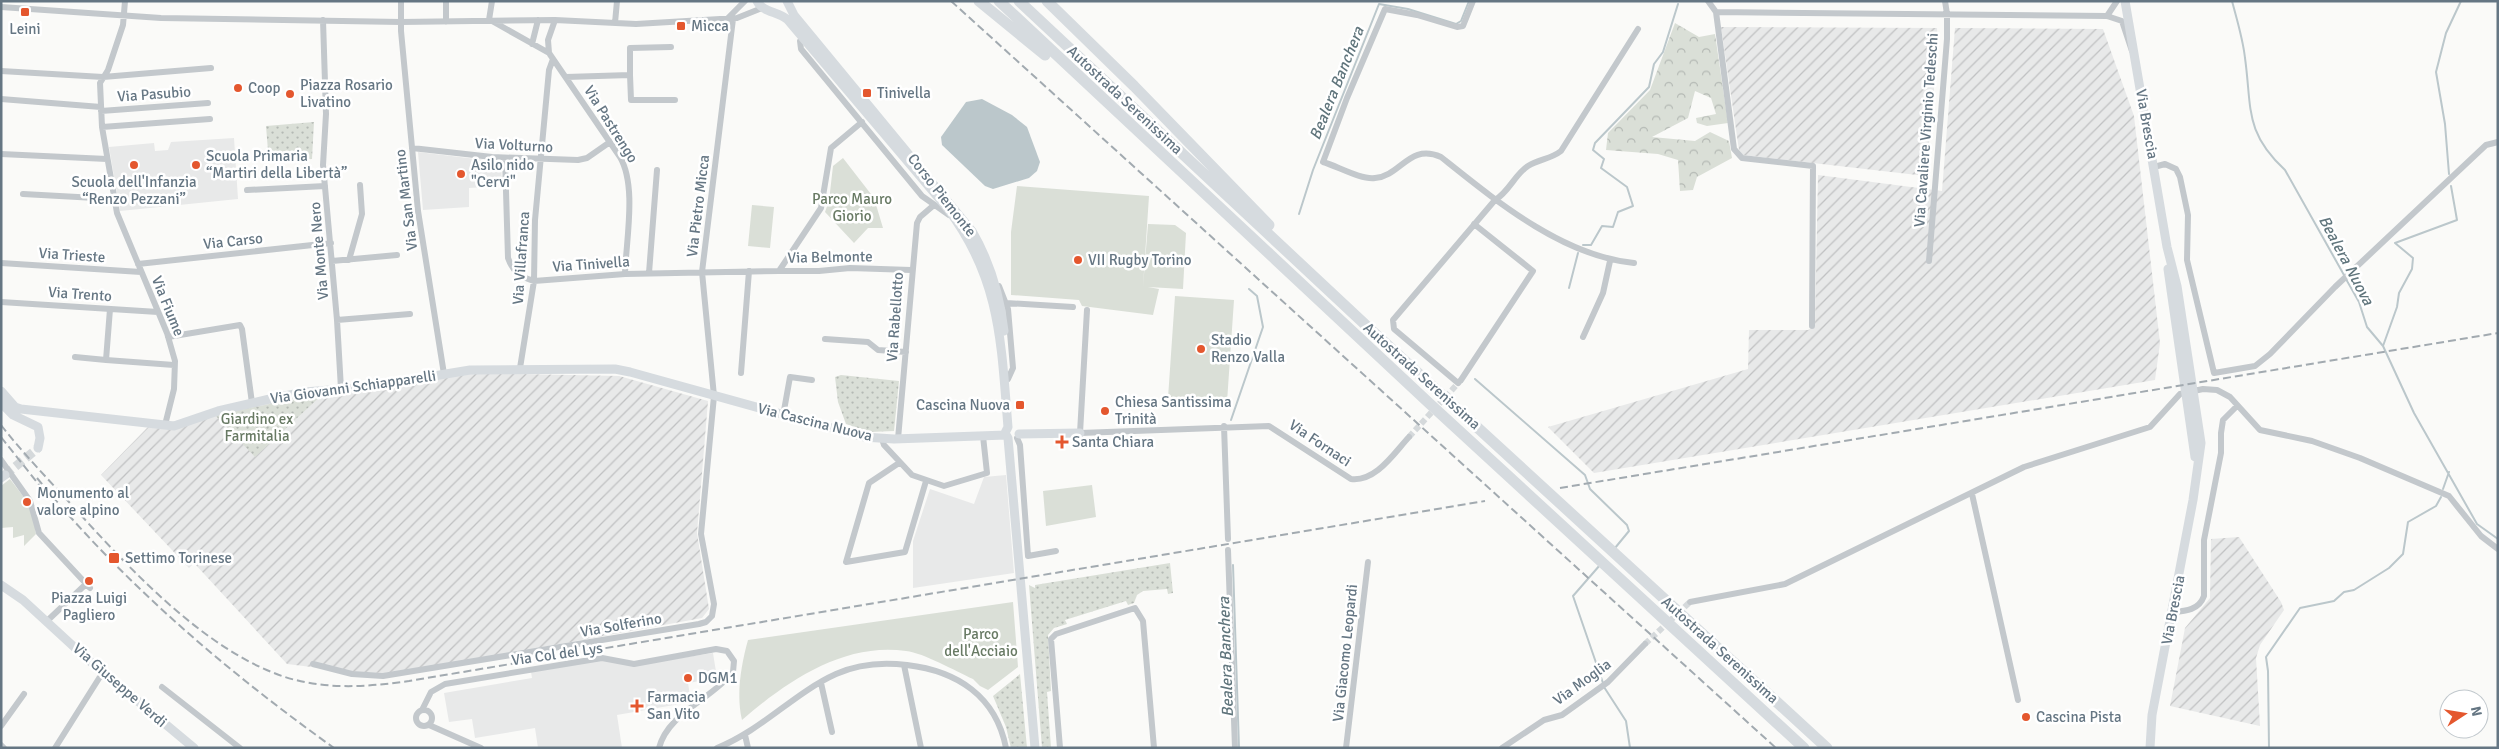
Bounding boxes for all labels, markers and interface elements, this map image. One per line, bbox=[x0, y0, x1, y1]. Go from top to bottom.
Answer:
marker: Leini bbox=[19, 6, 31, 18]
place label: Micca bbox=[691, 17, 729, 35]
place label: Leini bbox=[9, 20, 41, 38]
marker: Micca bbox=[675, 20, 687, 32]
water label: Bealera Banchera bbox=[1305, 23, 1369, 143]
street label: Via Cavaliere Virginio Tedeschi bbox=[1910, 32, 1942, 228]
street label: Autostrada Serenissima bbox=[1064, 42, 1186, 158]
place label: Piazza Rosario Livatino bbox=[300, 76, 393, 111]
place label: Coop bbox=[248, 79, 281, 97]
street label: Via Pasubio bbox=[117, 82, 192, 106]
marker: Coop bbox=[232, 82, 244, 94]
street label: Via Pastrengo bbox=[580, 82, 642, 166]
place label: Tinivella bbox=[877, 84, 931, 102]
marker: Tinivella bbox=[861, 87, 873, 99]
marker: Piazza Rosario Livatino bbox=[284, 88, 296, 100]
street label: Via Brescia bbox=[2132, 88, 2162, 160]
street label: Via Volturno bbox=[474, 134, 554, 156]
place label: Scuola Primaria “Martiri della Libertà” bbox=[206, 147, 347, 182]
street label: Via San Martino bbox=[391, 148, 421, 252]
street label: Corso Piemonte bbox=[904, 150, 980, 240]
street label: Via Pietro Micca bbox=[683, 154, 713, 258]
place label: Asilo nido "Cervi" bbox=[471, 156, 534, 191]
marker: Scuola dell'Infanzia “Renzo Pezzani” bbox=[128, 159, 140, 171]
marker: Scuola Primaria “Martiri della Libertà” bbox=[190, 159, 202, 171]
marker: Asilo nido "Cervi" bbox=[455, 168, 467, 180]
place label: Scuola dell'Infanzia “Renzo Pezzani” bbox=[71, 173, 197, 208]
park label: Parco Mauro Giorio bbox=[812, 190, 892, 225]
street label: Via Monte Nero bbox=[306, 201, 332, 301]
street label: Via Villafranca bbox=[509, 211, 533, 305]
water label: Bealera Nuova bbox=[2314, 212, 2379, 310]
street label: Via Carso bbox=[202, 229, 264, 253]
street label: Via Trieste bbox=[38, 244, 106, 266]
street label: Via Belmonte bbox=[787, 247, 873, 267]
place label: VII Rugby Torino bbox=[1088, 251, 1192, 269]
street label: Via Tinivella bbox=[552, 252, 630, 276]
marker: VII Rugby Torino bbox=[1072, 254, 1084, 266]
street label: Via Rabellotto bbox=[883, 271, 907, 362]
street label: Via Fiume bbox=[148, 273, 188, 339]
street label: Via Trento bbox=[47, 283, 113, 305]
street label: Autostrada Serenissima bbox=[1360, 319, 1484, 433]
place label: Stadio Renzo Valla bbox=[1211, 331, 1285, 366]
marker: Stadio Renzo Valla bbox=[1195, 343, 1207, 355]
street label: Via Giovanni Schiapparelli bbox=[269, 366, 437, 408]
place label: Chiesa Santissima Trinità bbox=[1115, 393, 1232, 428]
place label: Cascina Nuova bbox=[916, 396, 1010, 414]
street label: Via Cascina Nuova bbox=[756, 399, 874, 445]
marker: Cascina Nuova bbox=[1014, 399, 1026, 411]
marker: Chiesa Santissima Trinità bbox=[1099, 405, 1111, 417]
park label: Giardino ex Farmitalia bbox=[221, 410, 293, 445]
street label: Via Fornaci bbox=[1285, 416, 1355, 470]
place label: Santa Chiara bbox=[1072, 433, 1154, 451]
marker: Santa Chiara bbox=[1056, 436, 1068, 448]
place label: Monumento al valore alpino bbox=[37, 484, 129, 519]
marker: Monumento al valore alpino bbox=[21, 496, 33, 508]
place label: Settimo Torinese bbox=[125, 549, 232, 567]
marker: Settimo Torinese bbox=[107, 551, 121, 565]
street label: Via Brescia bbox=[2157, 574, 2189, 646]
marker: Piazza Luigi Pagliero bbox=[83, 575, 95, 587]
street label: Via Giacomo Leopardi bbox=[1329, 583, 1361, 723]
place label: Piazza Luigi Pagliero bbox=[51, 589, 127, 624]
street label: Autostrada Serenissima bbox=[1658, 593, 1782, 707]
water label: Bealera Banchera bbox=[1214, 596, 1238, 717]
street label: Via Solferino bbox=[579, 609, 663, 641]
park label: Parco dell'Acciaio bbox=[944, 625, 1018, 660]
street label: Via Giuseppe Verdi bbox=[69, 639, 171, 731]
street label: Via Col del Lys bbox=[510, 639, 604, 669]
street label: Via Moglia bbox=[1549, 655, 1615, 709]
place label: DGM1 bbox=[698, 669, 738, 687]
marker: DGM1 bbox=[682, 672, 694, 684]
place label: Farmacia San Vito bbox=[647, 688, 706, 723]
north arrow bbox=[2439, 689, 2489, 739]
marker: Farmacia San Vito bbox=[631, 700, 643, 712]
text: N bbox=[2467, 705, 2486, 718]
place label: Cascina Pista bbox=[2036, 708, 2122, 726]
marker: Cascina Pista bbox=[2020, 711, 2032, 723]

